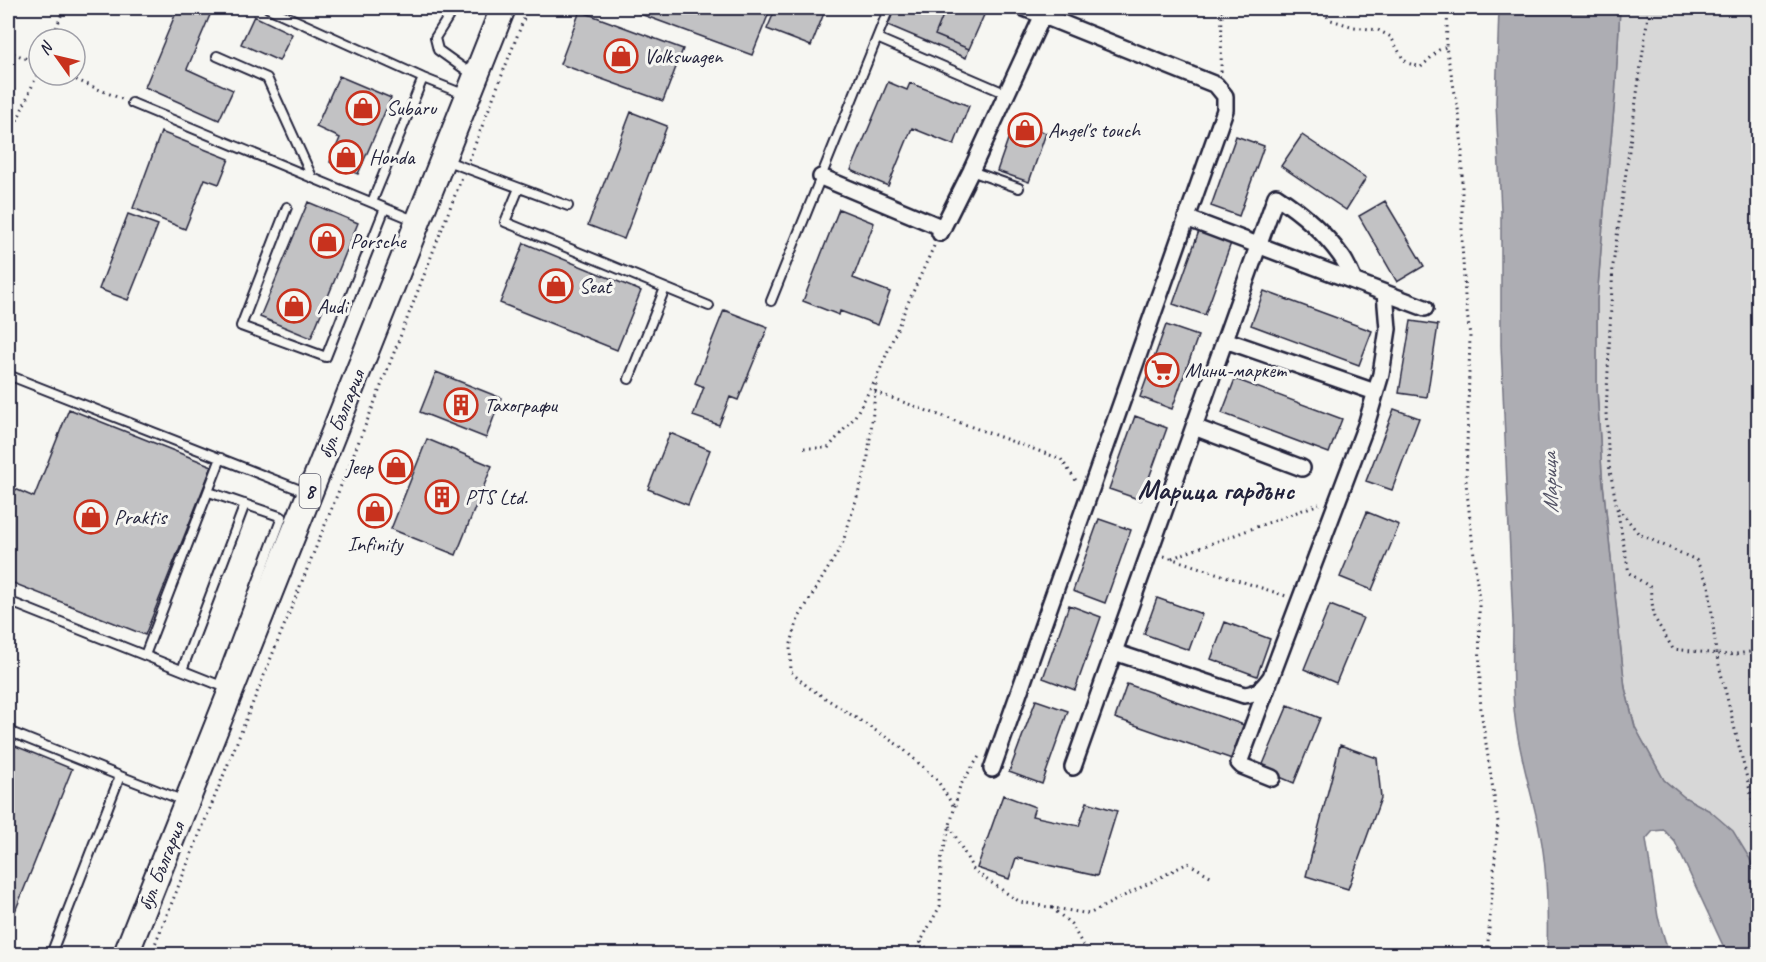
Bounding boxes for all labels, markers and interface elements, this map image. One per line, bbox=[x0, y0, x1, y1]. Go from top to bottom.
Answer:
north arrow bbox=[27, 27, 87, 87]
text: N bbox=[34, 37, 58, 59]
shop icon: Volkswagen bbox=[603, 38, 639, 74]
place label: Volkswagen bbox=[644, 43, 724, 69]
shop icon: Subaru bbox=[345, 90, 381, 126]
place label: Subaru bbox=[386, 95, 437, 121]
shop icon: Angel's touch bbox=[1007, 112, 1043, 148]
place label: Angel's touch bbox=[1048, 117, 1141, 143]
shop icon: Honda bbox=[328, 139, 364, 175]
place label: Honda bbox=[369, 144, 416, 170]
shop icon: Porsche bbox=[309, 223, 345, 259]
place label: Porsche bbox=[350, 228, 407, 254]
shop icon: Seat bbox=[538, 268, 574, 304]
place label: Seat bbox=[579, 273, 613, 299]
shop icon: Audi bbox=[276, 288, 312, 324]
place label: Audi bbox=[317, 293, 350, 319]
supermarket icon: Мини-маркет bbox=[1144, 352, 1180, 388]
place label: Мини-маркет bbox=[1185, 357, 1287, 383]
street label: бул. България bbox=[312, 364, 371, 462]
building icon: Тахографи bbox=[443, 387, 479, 423]
place label: Тахографи bbox=[484, 392, 558, 418]
shop icon: Jeep bbox=[378, 449, 414, 485]
water label: Марица bbox=[1535, 449, 1565, 514]
place label: Jeep bbox=[344, 454, 374, 480]
district label: Марица гардънс bbox=[1138, 473, 1296, 507]
road number: 8 bbox=[300, 474, 320, 508]
building icon: PTS Ltd. bbox=[424, 479, 460, 515]
place label: PTS Ltd. bbox=[465, 484, 528, 510]
shop icon: Infinity bbox=[357, 493, 393, 529]
shop icon: Praktis bbox=[73, 499, 109, 535]
place label: Praktis bbox=[114, 504, 168, 530]
place label: Infinity bbox=[348, 531, 404, 557]
street label: бул. България bbox=[132, 816, 191, 914]

